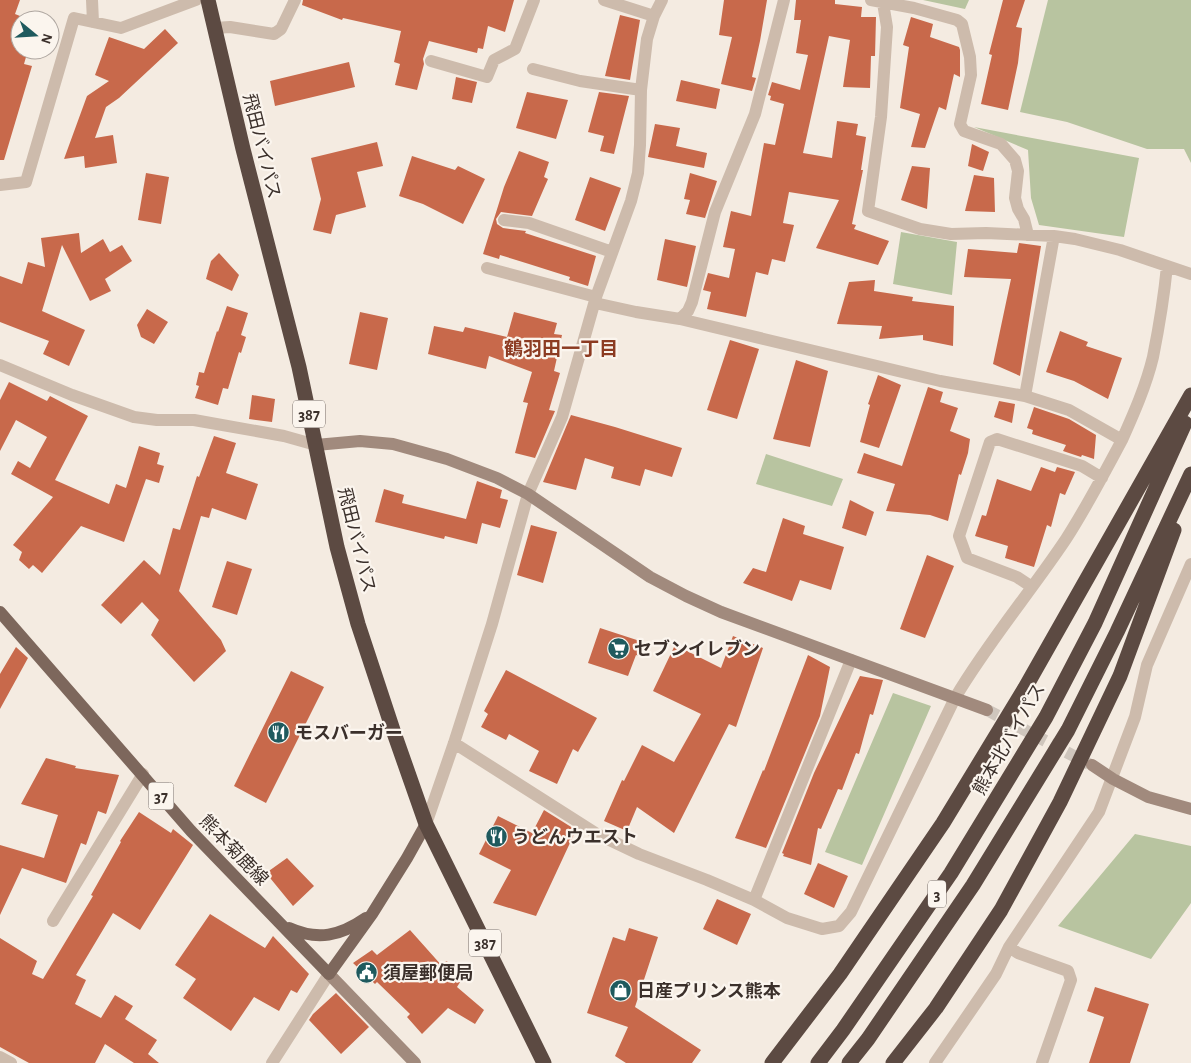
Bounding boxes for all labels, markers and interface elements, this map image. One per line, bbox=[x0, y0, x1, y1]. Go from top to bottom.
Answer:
north arrow bbox=[10, 10, 60, 60]
text: N bbox=[38, 32, 55, 46]
street label: 飛田バイパス bbox=[239, 92, 284, 201]
district label: 鶴羽田一丁目 bbox=[504, 338, 618, 359]
road number: 387 bbox=[293, 400, 325, 428]
street label: 飛田バイパス bbox=[334, 486, 379, 595]
supermarket icon: セブンイレブン bbox=[606, 637, 630, 661]
place label: セブンイレブン bbox=[634, 639, 760, 659]
street label: 熊本北バイパス bbox=[969, 680, 1049, 798]
restaurant icon: モスバーガー bbox=[267, 721, 291, 745]
place label: モスバーガー bbox=[295, 723, 403, 743]
road number: 37 bbox=[148, 782, 174, 809]
street label: 熊本菊鹿線 bbox=[196, 811, 272, 889]
restaurant icon: うどんウエスト bbox=[484, 825, 508, 849]
place label: うどんウエスト bbox=[512, 827, 638, 847]
road number: 3 bbox=[928, 881, 946, 908]
road number: 387 bbox=[469, 930, 501, 956]
public building icon: 須屋郵便局 bbox=[355, 961, 379, 985]
place label: 須屋郵便局 bbox=[383, 963, 473, 983]
shop icon: 日産プリンス熊本 bbox=[609, 979, 633, 1003]
place label: 日産プリンス熊本 bbox=[637, 981, 781, 1001]

